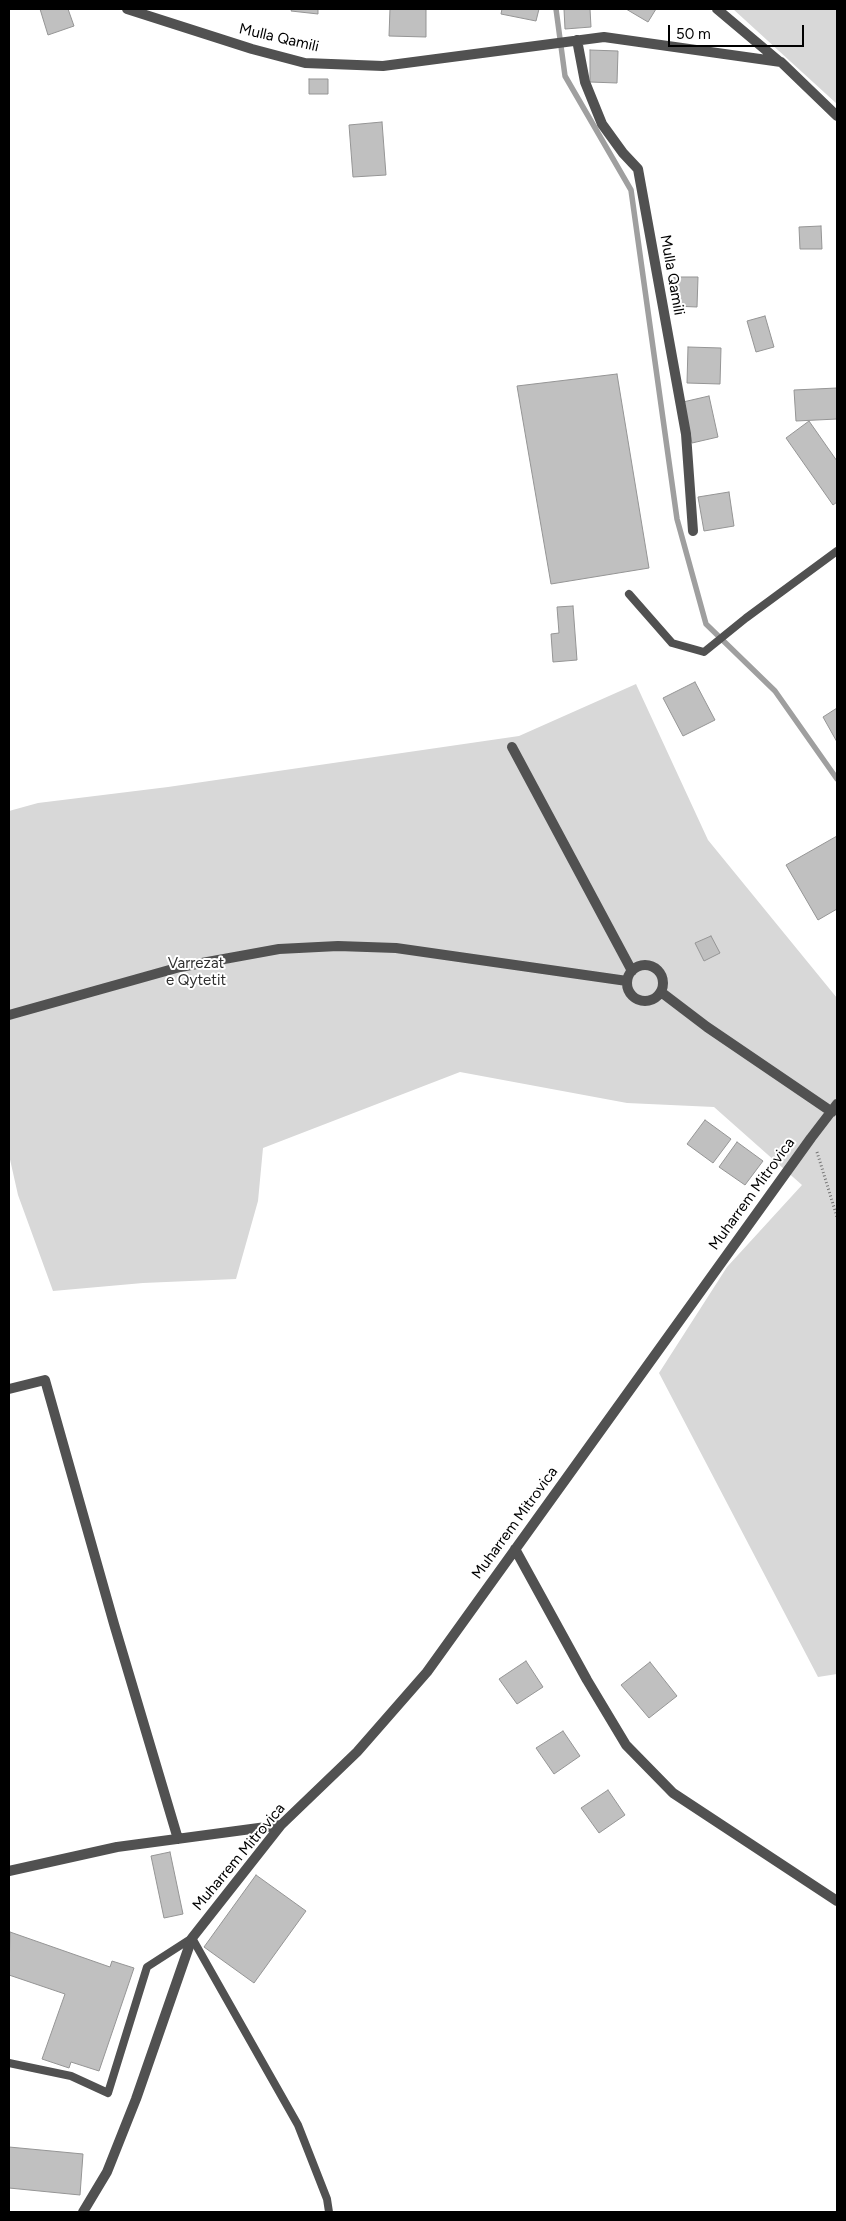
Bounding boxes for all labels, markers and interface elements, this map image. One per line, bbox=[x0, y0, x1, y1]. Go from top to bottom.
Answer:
scale bar bbox=[671, 15, 807, 47]
street label: Mulla Qamili bbox=[237, 20, 321, 56]
text: 50 m bbox=[676, 25, 711, 43]
street label: Mulla Qamili bbox=[656, 233, 688, 317]
park label: Varrezat e Qytetit bbox=[166, 955, 226, 990]
street label: Muharrem Mitrovica bbox=[705, 1134, 799, 1254]
street label: Muharrem Mitrovica bbox=[468, 1463, 562, 1583]
street label: Muharrem Mitrovica bbox=[189, 1800, 289, 1914]

